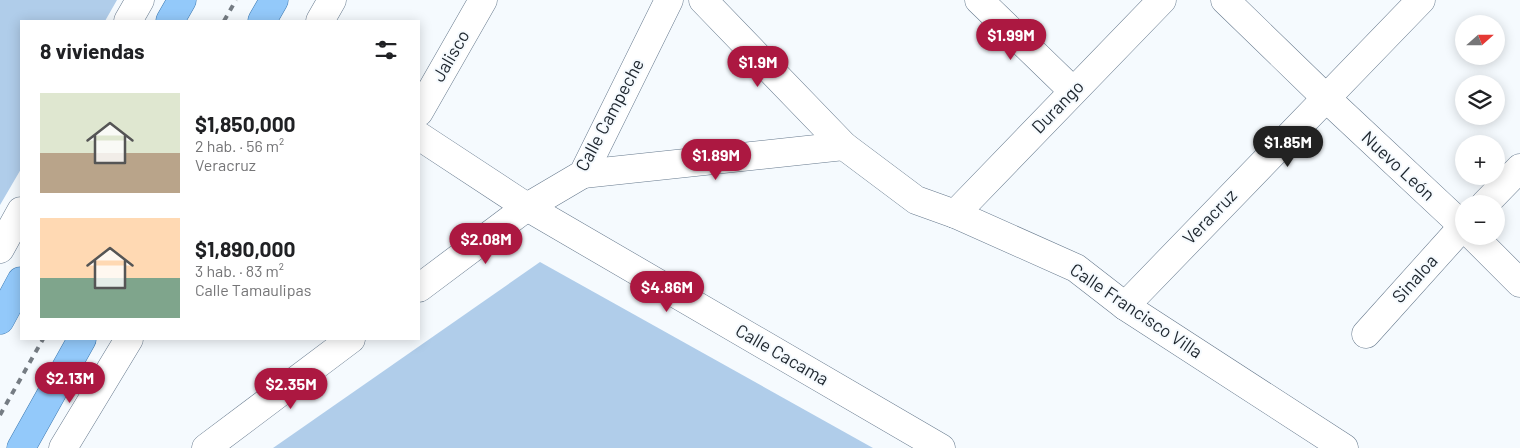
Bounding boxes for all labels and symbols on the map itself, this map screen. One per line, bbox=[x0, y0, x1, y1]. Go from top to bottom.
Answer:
north arrow bbox=[1455, 15, 1505, 65]
pin: $1.99M bbox=[970, 18, 1052, 61]
street label: Jalisco bbox=[427, 26, 474, 85]
pin: $1.9M bbox=[723, 46, 793, 88]
street label: Calle Campeche bbox=[570, 54, 648, 175]
street label: Durango bbox=[1027, 75, 1088, 137]
pin: $1.85M bbox=[1247, 126, 1329, 168]
street label: Nuevo León bbox=[1358, 126, 1440, 205]
pin: $1.89M bbox=[675, 138, 757, 181]
street label: Veracruz bbox=[1178, 184, 1241, 249]
pin: $2.08M bbox=[445, 222, 527, 265]
street label: Sinaloa bbox=[1387, 250, 1442, 307]
street label: Calle Francisco Villa bbox=[1066, 258, 1207, 363]
pin: $4.86M bbox=[626, 270, 708, 313]
street label: Calle Cacama bbox=[732, 319, 833, 390]
pin: $2.13M bbox=[29, 362, 111, 404]
pin: $2.35M bbox=[250, 368, 332, 410]

